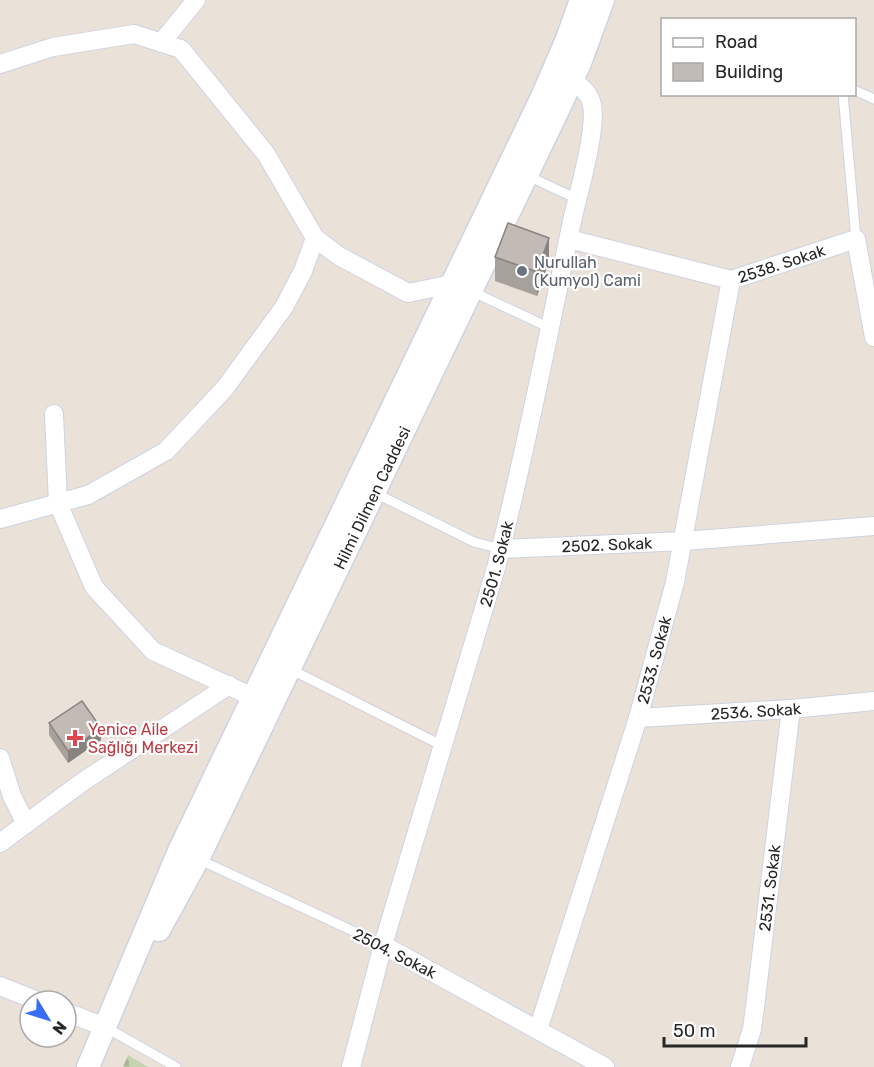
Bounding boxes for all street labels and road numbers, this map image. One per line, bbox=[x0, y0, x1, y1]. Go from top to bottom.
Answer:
street label: 2538. Sokak bbox=[735, 241, 828, 287]
street label: Hilmi Dilmen Caddesi bbox=[330, 423, 415, 572]
street label: 2501. Sokak bbox=[476, 518, 517, 609]
street label: 2502. Sokak bbox=[561, 533, 653, 556]
street label: 2533. Sokak bbox=[633, 613, 676, 706]
street label: 2536. Sokak bbox=[710, 699, 803, 724]
street label: 2531. Sokak bbox=[755, 843, 785, 933]
street label: 2504. Sokak bbox=[350, 924, 440, 983]

